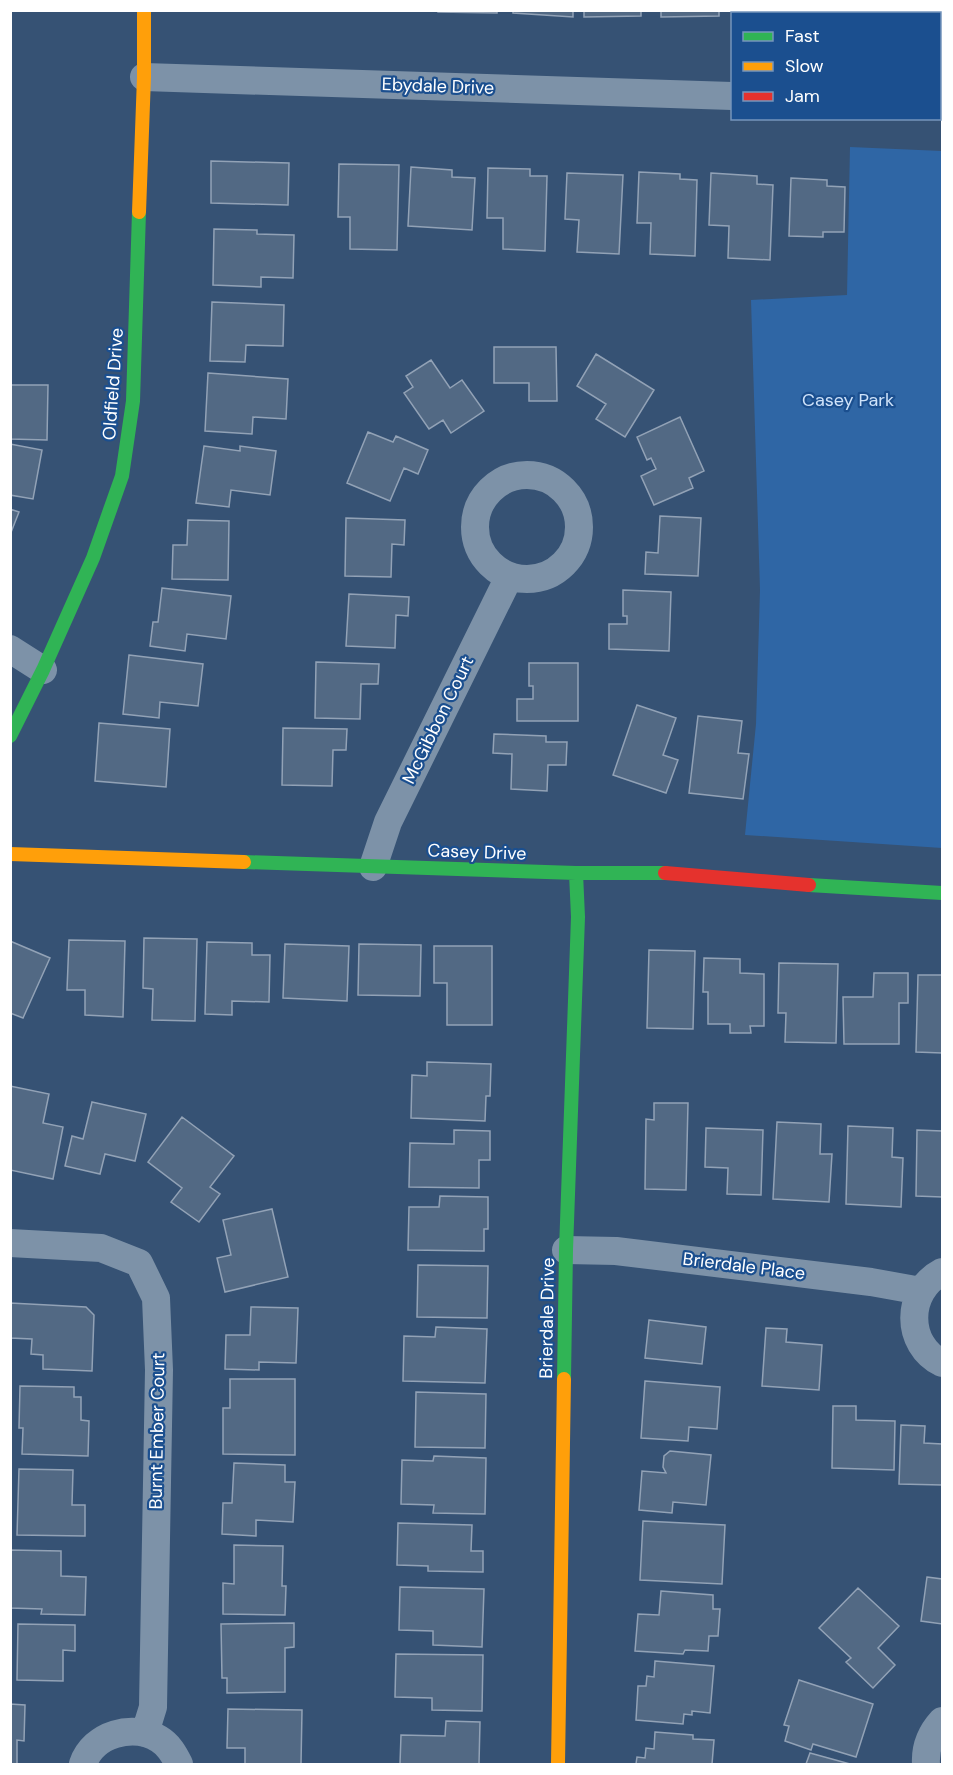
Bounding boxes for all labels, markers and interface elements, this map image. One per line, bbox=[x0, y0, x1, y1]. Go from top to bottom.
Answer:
legend bbox=[731, 12, 941, 120]
text: Fast bbox=[785, 24, 820, 48]
text: Slow bbox=[785, 54, 824, 78]
street label: Ebydale Drive bbox=[381, 72, 495, 100]
text: Jam bbox=[785, 84, 820, 108]
street label: Oldfield Drive bbox=[97, 327, 129, 441]
park label: Casey Park bbox=[802, 388, 894, 412]
street label: McGibbon Court bbox=[397, 652, 479, 788]
street label: Casey Drive bbox=[427, 838, 527, 866]
street label: Brierdale Place bbox=[681, 1247, 807, 1285]
street label: Brierdale Drive bbox=[534, 1257, 560, 1379]
street label: Burnt Ember Court bbox=[144, 1352, 170, 1510]

